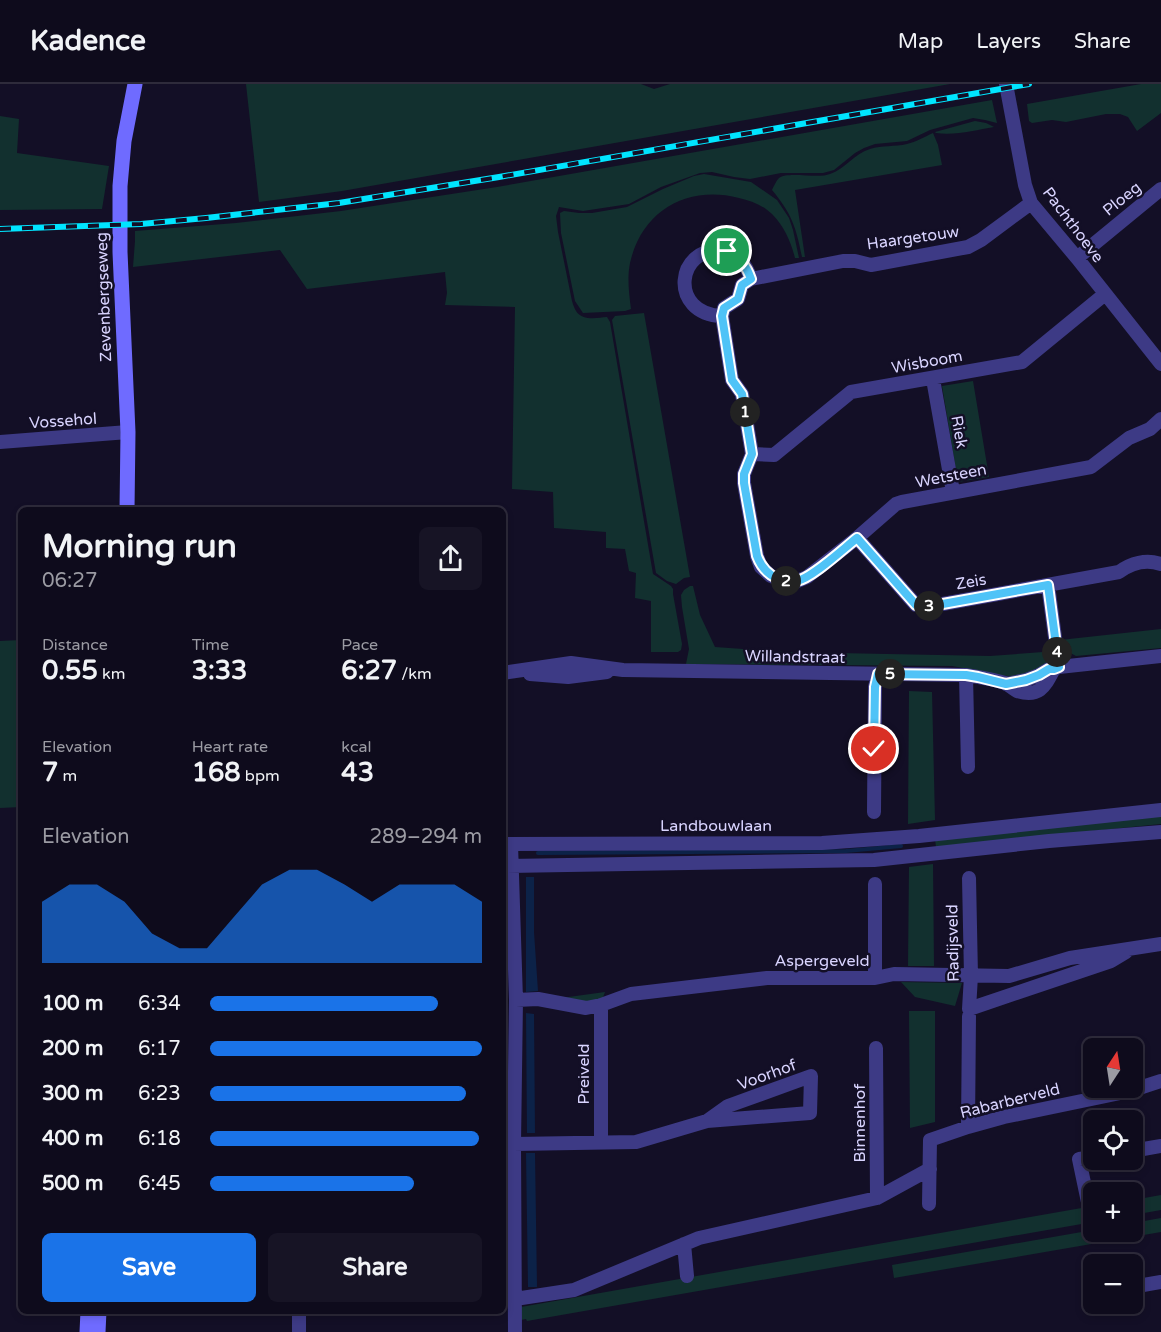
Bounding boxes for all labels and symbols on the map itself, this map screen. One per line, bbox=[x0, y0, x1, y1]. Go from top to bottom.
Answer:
street label: Ploeg bbox=[1099, 178, 1145, 220]
street label: Pachthoeve bbox=[1038, 183, 1108, 267]
street label: Haargetouw bbox=[865, 222, 961, 254]
pin bbox=[701, 225, 752, 276]
street label: Zevenbergseweg bbox=[92, 232, 116, 362]
street label: Wisboom bbox=[890, 346, 964, 378]
pin: 1 bbox=[730, 397, 760, 427]
street label: Vossehol bbox=[28, 409, 98, 433]
street label: Riek bbox=[946, 414, 972, 450]
street label: Wetsteen bbox=[914, 459, 988, 493]
pin: 2 bbox=[771, 566, 801, 596]
street label: Zeis bbox=[954, 569, 988, 595]
pin: 3 bbox=[914, 591, 944, 621]
pin: 4 bbox=[1042, 637, 1072, 667]
street label: Willandstraat bbox=[745, 646, 845, 668]
pin: 5 bbox=[875, 659, 905, 689]
pin bbox=[848, 723, 899, 774]
street label: Landbouwlaan bbox=[660, 816, 772, 836]
street label: Radijsveld bbox=[942, 904, 964, 982]
street label: Aspergeveld bbox=[774, 951, 870, 971]
north arrow bbox=[1083, 1038, 1143, 1098]
street label: Preiveld bbox=[574, 1043, 594, 1105]
street label: Voorhof bbox=[735, 1055, 800, 1095]
street label: Rabarberveld bbox=[958, 1079, 1062, 1123]
street label: Binnenhof bbox=[850, 1083, 870, 1162]

